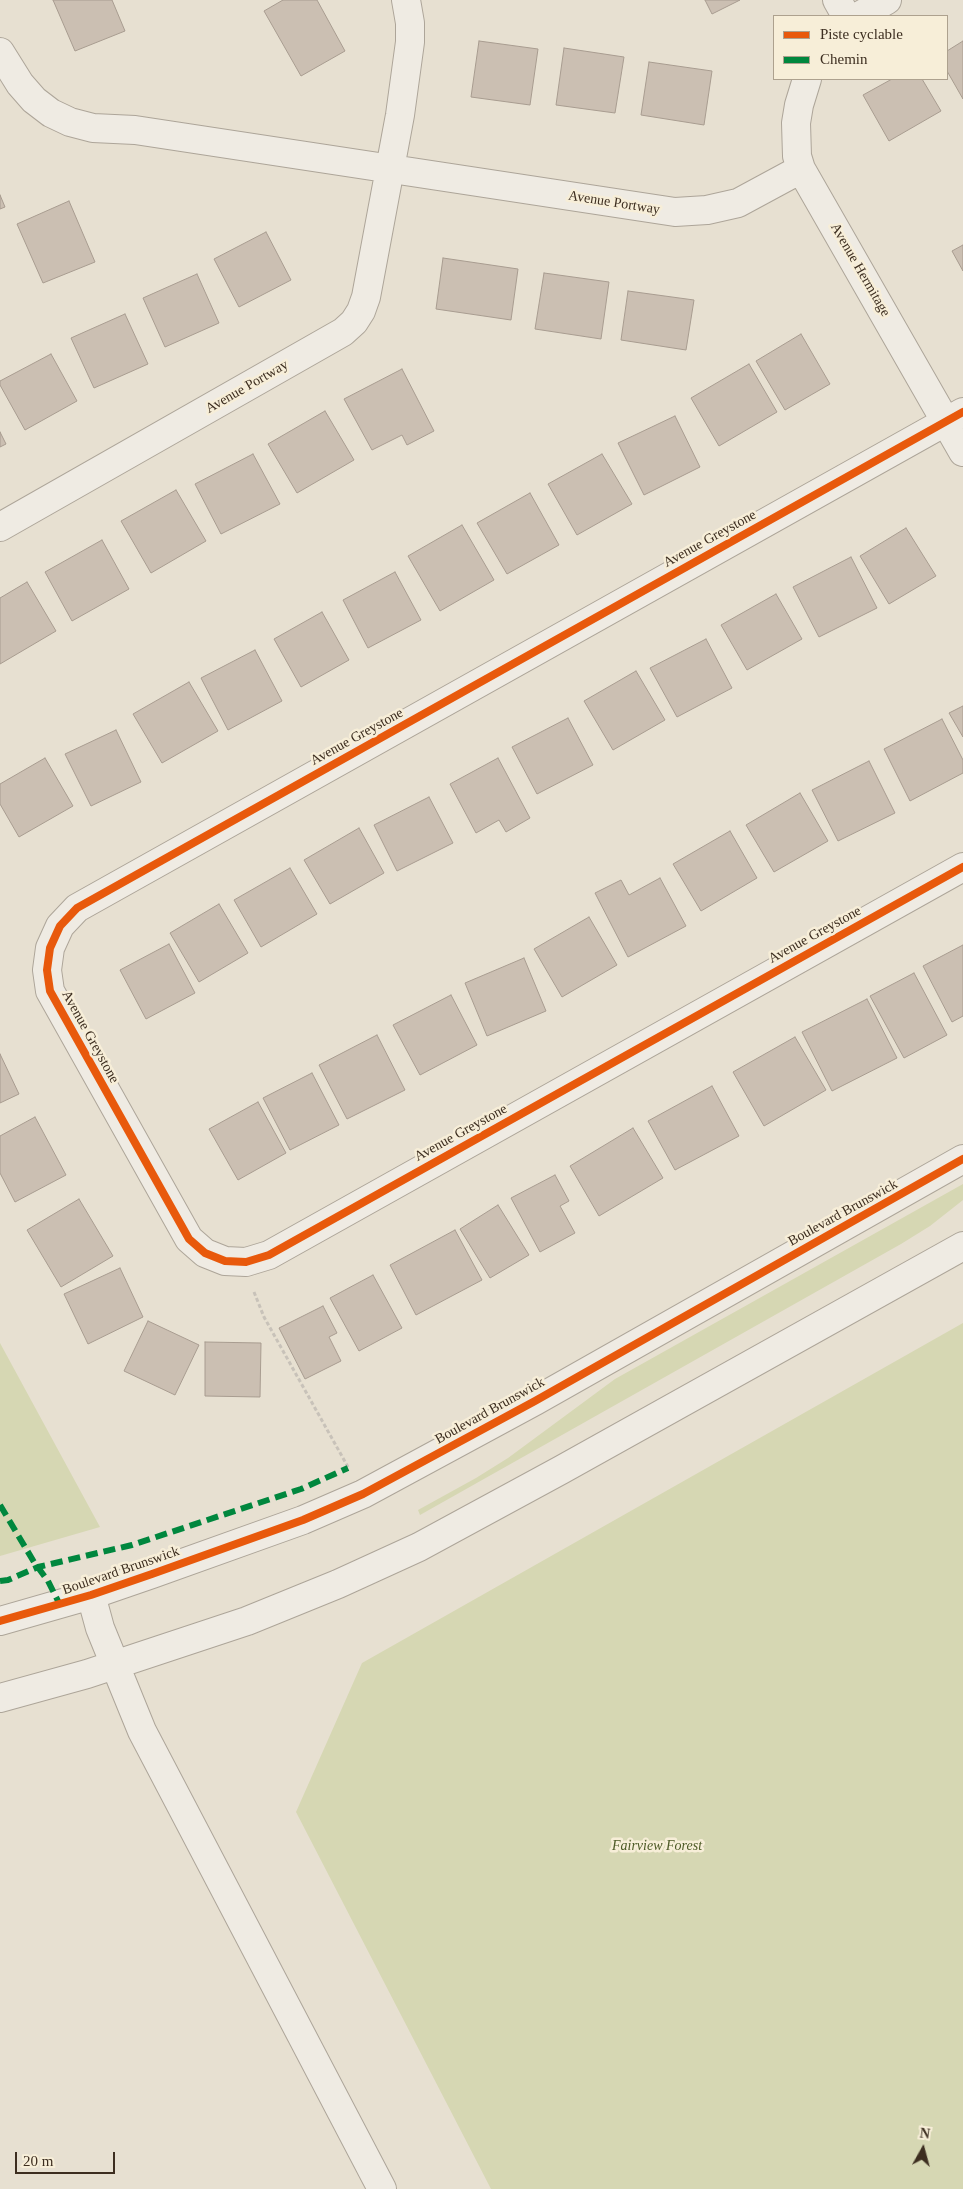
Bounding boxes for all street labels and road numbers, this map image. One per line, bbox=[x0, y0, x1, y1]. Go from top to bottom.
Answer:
street label: Avenue Portway bbox=[567, 187, 661, 219]
street label: Avenue Hermitage bbox=[826, 220, 894, 320]
street label: Avenue Portway bbox=[203, 357, 291, 417]
street label: Avenue Greystone bbox=[661, 507, 759, 571]
street label: Avenue Greystone bbox=[308, 705, 406, 769]
street label: Avenue Greystone bbox=[766, 903, 864, 967]
street label: Avenue Greystone bbox=[58, 988, 122, 1086]
street label: Avenue Greystone bbox=[412, 1101, 510, 1165]
street label: Boulevard Brunswick bbox=[785, 1176, 901, 1250]
street label: Boulevard Brunswick bbox=[432, 1374, 548, 1448]
street label: Boulevard Brunswick bbox=[60, 1543, 182, 1599]

